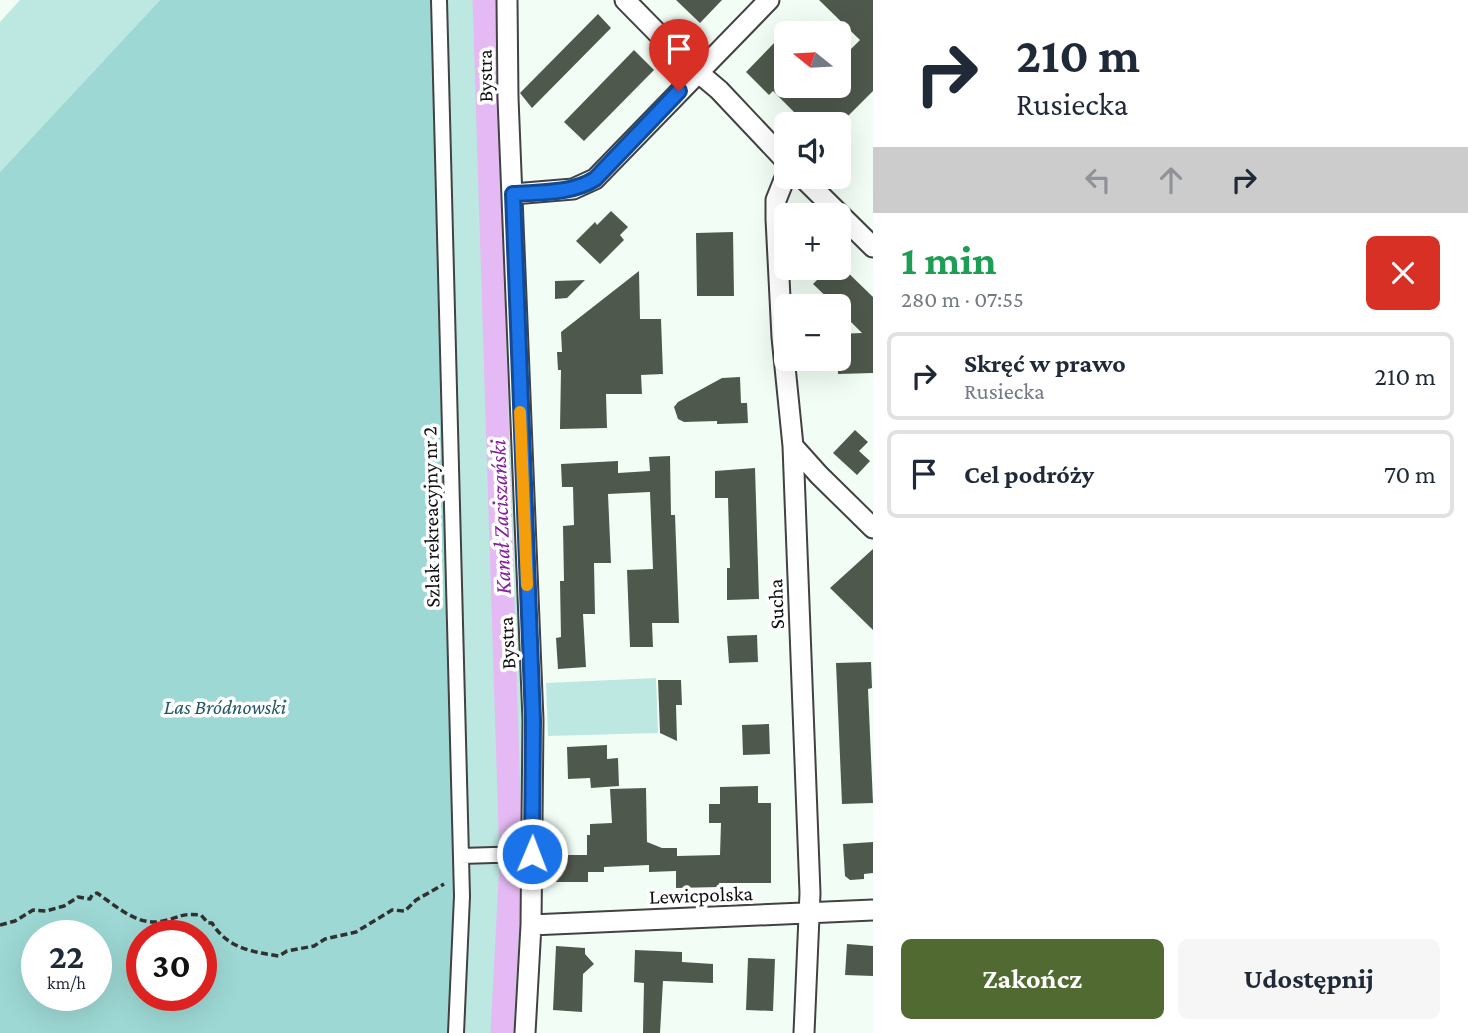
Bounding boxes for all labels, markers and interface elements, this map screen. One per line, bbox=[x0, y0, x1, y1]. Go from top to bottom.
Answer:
pin bbox=[649, 19, 709, 91]
north arrow bbox=[774, 21, 850, 98]
map controls bbox=[774, 21, 851, 371]
icon: right bbox=[901, 28, 992, 119]
text: 210 m bbox=[1016, 28, 1140, 83]
icon: arrive bbox=[660, 30, 698, 68]
street label: Bystra bbox=[473, 49, 497, 103]
text: Rusiecka bbox=[1016, 86, 1128, 122]
button: sound bbox=[774, 112, 851, 189]
icon: left bbox=[1079, 161, 1117, 199]
icon: ahead bbox=[1152, 161, 1190, 199]
icon: right bbox=[1225, 161, 1263, 199]
button: + bbox=[774, 203, 851, 280]
text: 1 min bbox=[901, 236, 997, 283]
button: close bbox=[1366, 236, 1440, 310]
text: 280 m · 07:55 bbox=[901, 286, 1024, 312]
button: − bbox=[774, 294, 851, 371]
text: Skręć w prawo bbox=[964, 349, 1126, 378]
icon: right bbox=[905, 357, 943, 395]
text: 210 m bbox=[1375, 362, 1436, 391]
text: Rusiecka bbox=[964, 378, 1045, 404]
street label: Szlak rekreacyjny nr 2 bbox=[417, 426, 445, 608]
water label: Kanał Zaciszański bbox=[484, 438, 516, 595]
icon: arrive bbox=[905, 455, 943, 493]
text: Cel podróży bbox=[964, 460, 1094, 489]
text: 70 m bbox=[1384, 460, 1436, 489]
street label: Sucha bbox=[763, 578, 789, 630]
street label: Bystra bbox=[494, 616, 520, 670]
park label: Las Bródnowski bbox=[164, 695, 287, 719]
position arrow bbox=[495, 817, 569, 891]
street label: Lewicpolska bbox=[649, 881, 754, 909]
speed limit sign: 30 bbox=[126, 920, 217, 1011]
text: 22 bbox=[49, 937, 84, 976]
button: Zakończ bbox=[901, 939, 1164, 1019]
button: Udostępnij bbox=[1178, 939, 1440, 1019]
text: km/h bbox=[47, 973, 86, 993]

